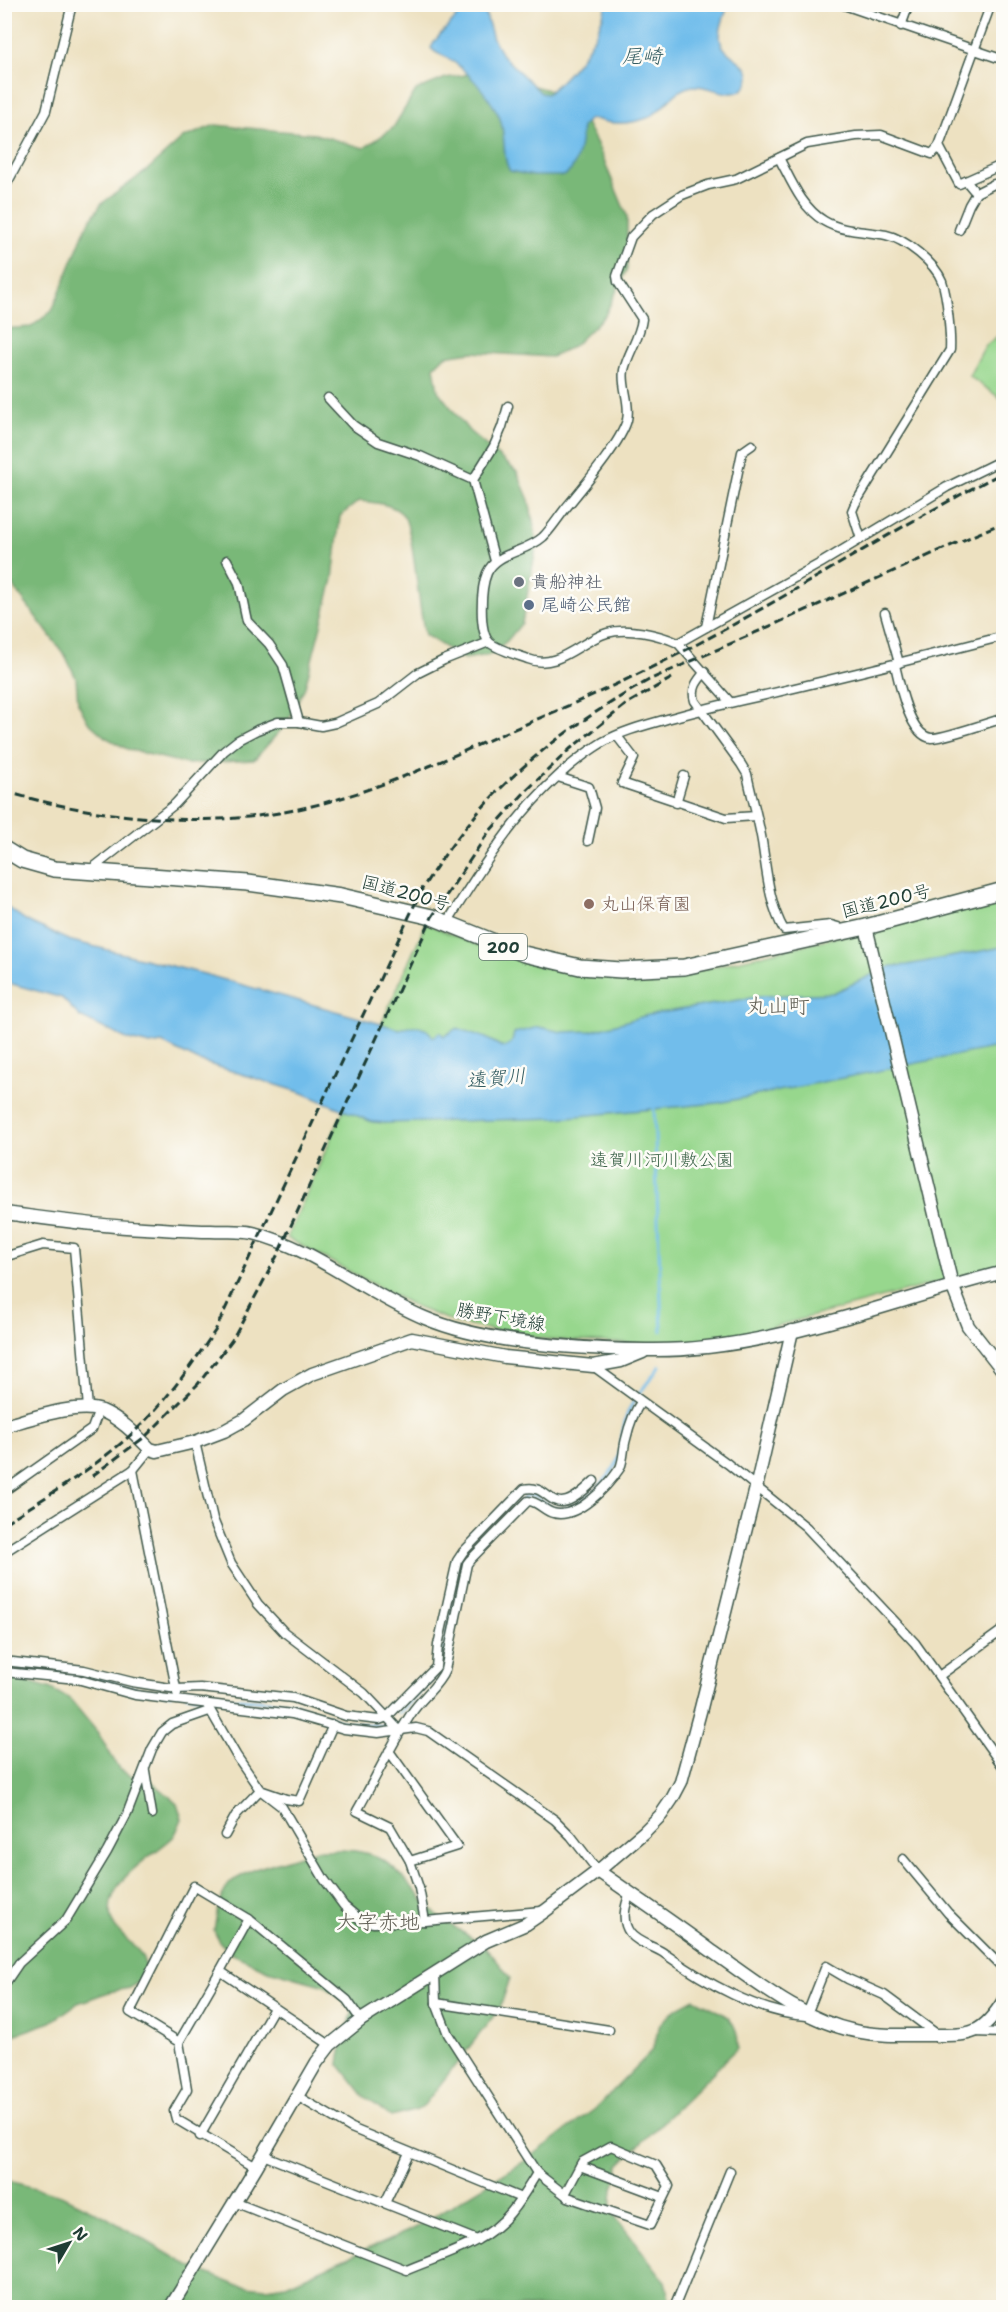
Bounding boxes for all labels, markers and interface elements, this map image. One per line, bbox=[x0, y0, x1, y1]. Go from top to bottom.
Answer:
water label: 尾崎 bbox=[622, 43, 664, 69]
place label: 貴船神社 bbox=[531, 570, 603, 594]
marker: 貴船神社 bbox=[512, 575, 526, 589]
place label: 尾崎公民館 bbox=[541, 593, 631, 617]
marker: 尾崎公民館 bbox=[522, 598, 536, 612]
street label: 国道200号 bbox=[359, 870, 453, 916]
street label: 国道200号 bbox=[839, 878, 933, 924]
place label: 丸山保育園 bbox=[601, 892, 691, 916]
marker: 丸山保育園 bbox=[582, 897, 596, 911]
road number: 200 bbox=[479, 934, 527, 960]
district label: 丸山町 bbox=[747, 992, 810, 1020]
water label: 遠賀川 bbox=[465, 1062, 527, 1094]
park label: 遠賀川河川敷公園 bbox=[590, 1148, 734, 1172]
street label: 勝野下境線 bbox=[455, 1297, 547, 1337]
district label: 大字赤地 bbox=[336, 1908, 420, 1936]
north arrow bbox=[39, 2213, 99, 2273]
text: N bbox=[68, 2222, 92, 2245]

